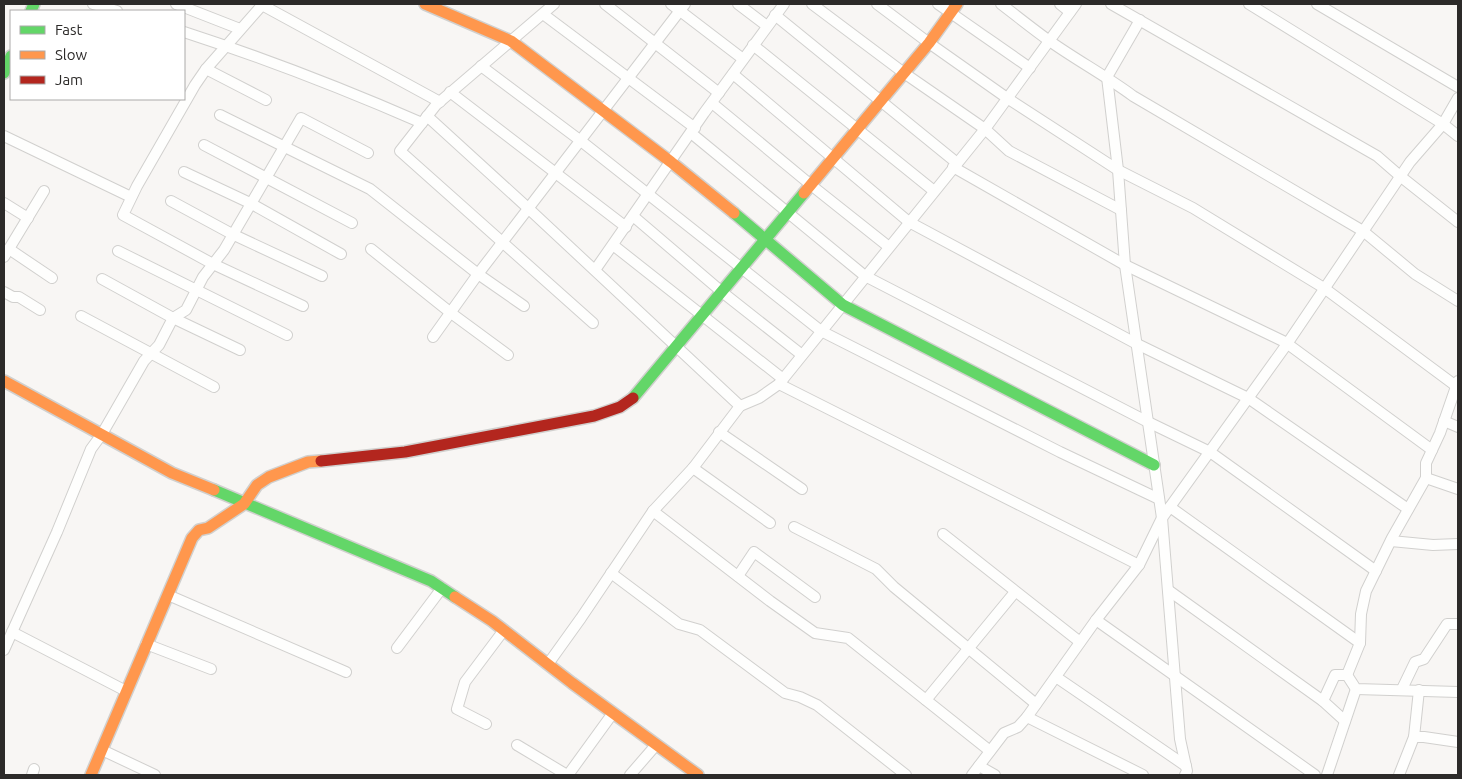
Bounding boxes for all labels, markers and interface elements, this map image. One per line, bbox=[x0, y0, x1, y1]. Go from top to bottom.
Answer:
legend bbox=[10, 10, 185, 100]
text: Fast bbox=[55, 21, 83, 38]
text: Slow bbox=[55, 46, 88, 63]
text: Jam bbox=[55, 71, 83, 88]

